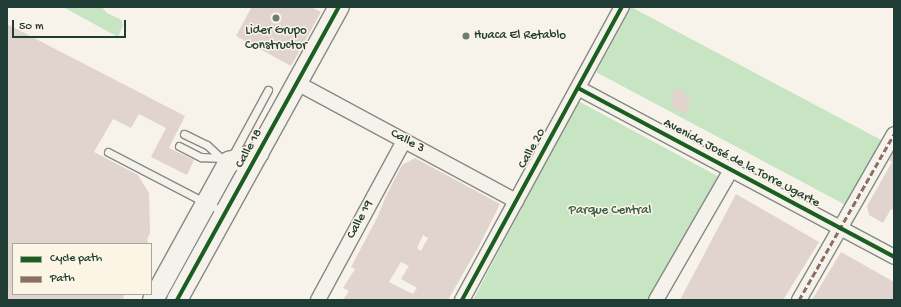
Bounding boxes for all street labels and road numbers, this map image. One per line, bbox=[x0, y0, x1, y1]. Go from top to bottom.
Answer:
street label: Avenida José de la Torre Ugarte bbox=[660, 116, 822, 212]
street label: Calle 20 bbox=[516, 126, 550, 172]
street label: Calle 18 bbox=[233, 127, 267, 171]
street label: Calle 3 bbox=[387, 127, 427, 157]
street label: Calle 19 bbox=[344, 198, 378, 242]

